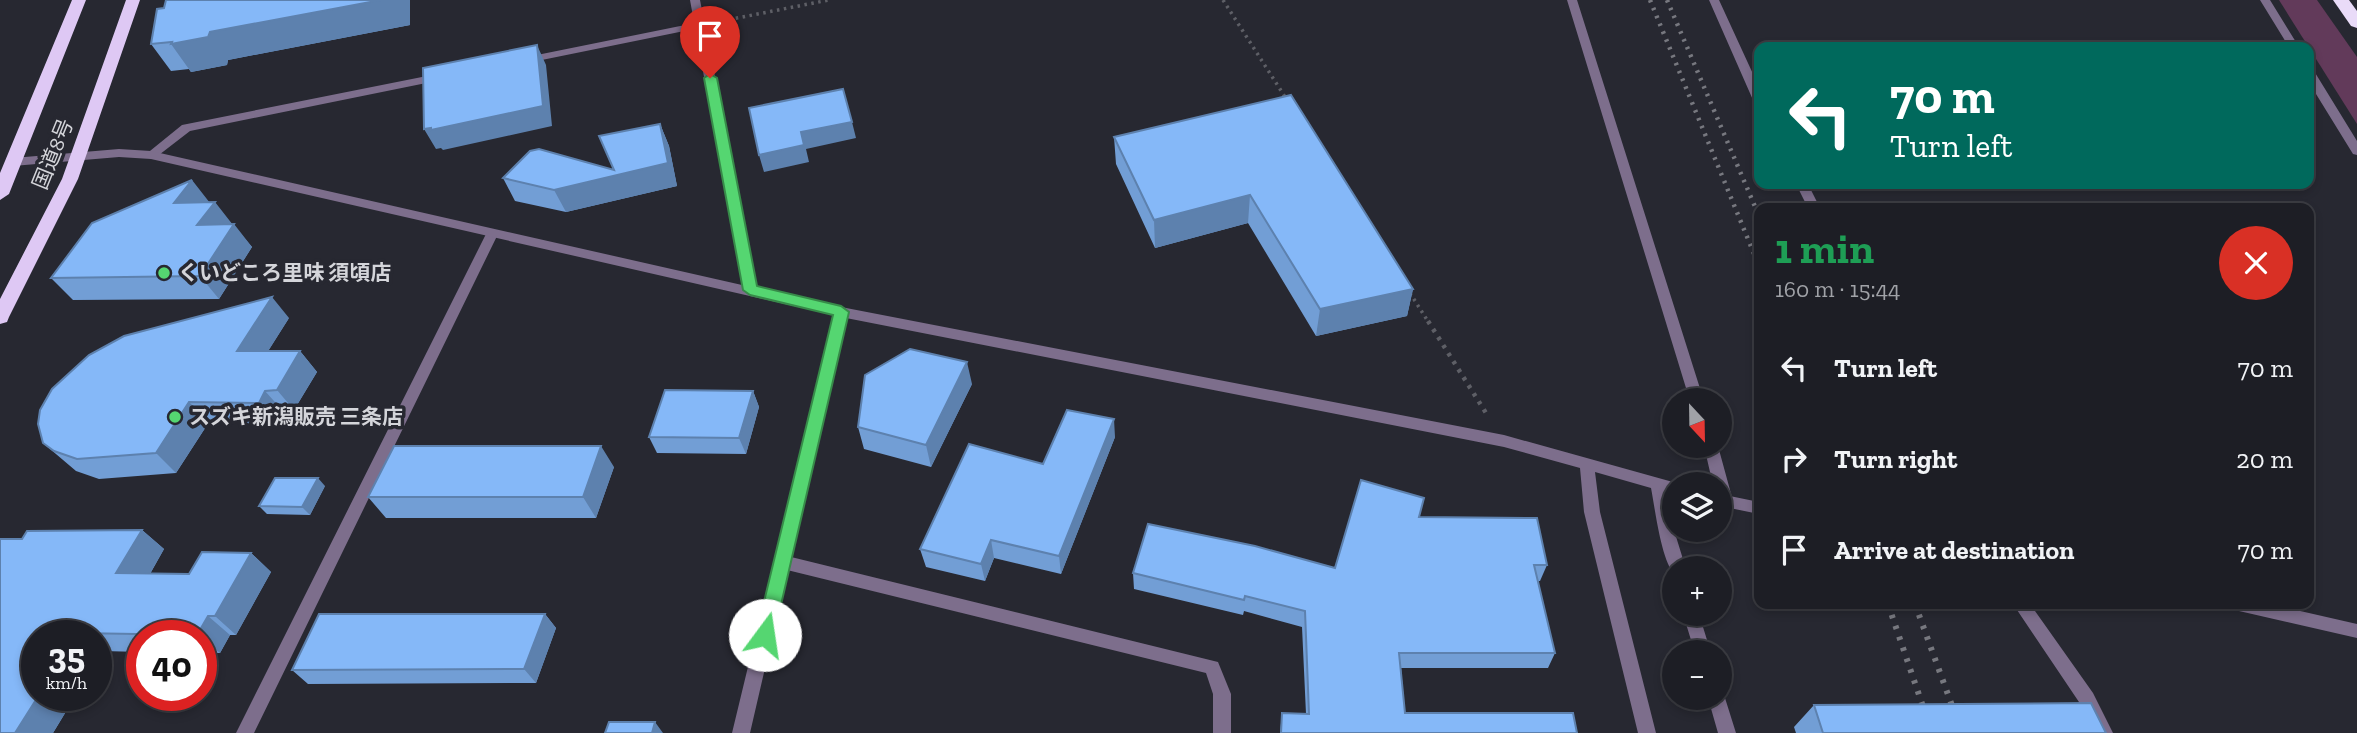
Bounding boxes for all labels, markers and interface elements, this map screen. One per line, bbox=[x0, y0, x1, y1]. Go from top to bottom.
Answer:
pin bbox=[680, 6, 740, 78]
icon: arrive bbox=[691, 17, 729, 55]
text: 70 m bbox=[1890, 67, 1995, 126]
icon: left bbox=[1775, 70, 1866, 161]
street label: 国道8号 bbox=[27, 115, 78, 193]
text: Turn left bbox=[1890, 127, 2012, 165]
text: 1 min bbox=[1775, 223, 1874, 274]
button: close bbox=[2219, 226, 2293, 300]
place label: くいどころ里味 須頃店 bbox=[178, 260, 391, 285]
marker: くいどころ里味 須頃店 bbox=[156, 265, 172, 281]
text: 160 m · 15:44 bbox=[1775, 275, 1900, 303]
icon: left bbox=[1775, 349, 1813, 387]
text: Turn left bbox=[1834, 352, 1937, 384]
text: 70 m bbox=[2237, 352, 2293, 384]
north arrow bbox=[1662, 388, 1732, 458]
map controls bbox=[1662, 388, 1732, 710]
place label: スズキ新潟販売 三条店 bbox=[189, 404, 403, 429]
marker: スズキ新潟販売 三条店 bbox=[167, 409, 183, 425]
icon: right bbox=[1775, 440, 1813, 478]
text: Turn right bbox=[1834, 443, 1957, 475]
text: 20 m bbox=[2236, 443, 2293, 475]
button: layers bbox=[1662, 472, 1732, 542]
icon: arrive bbox=[1775, 531, 1813, 569]
text: Arrive at destination bbox=[1834, 534, 2074, 566]
text: 70 m bbox=[2237, 534, 2293, 566]
button: + bbox=[1662, 556, 1732, 626]
position arrow bbox=[728, 598, 802, 672]
speed limit sign: 40 bbox=[126, 620, 217, 711]
text: 35 bbox=[48, 635, 85, 677]
button: − bbox=[1662, 640, 1732, 710]
text: km/h bbox=[46, 672, 87, 694]

